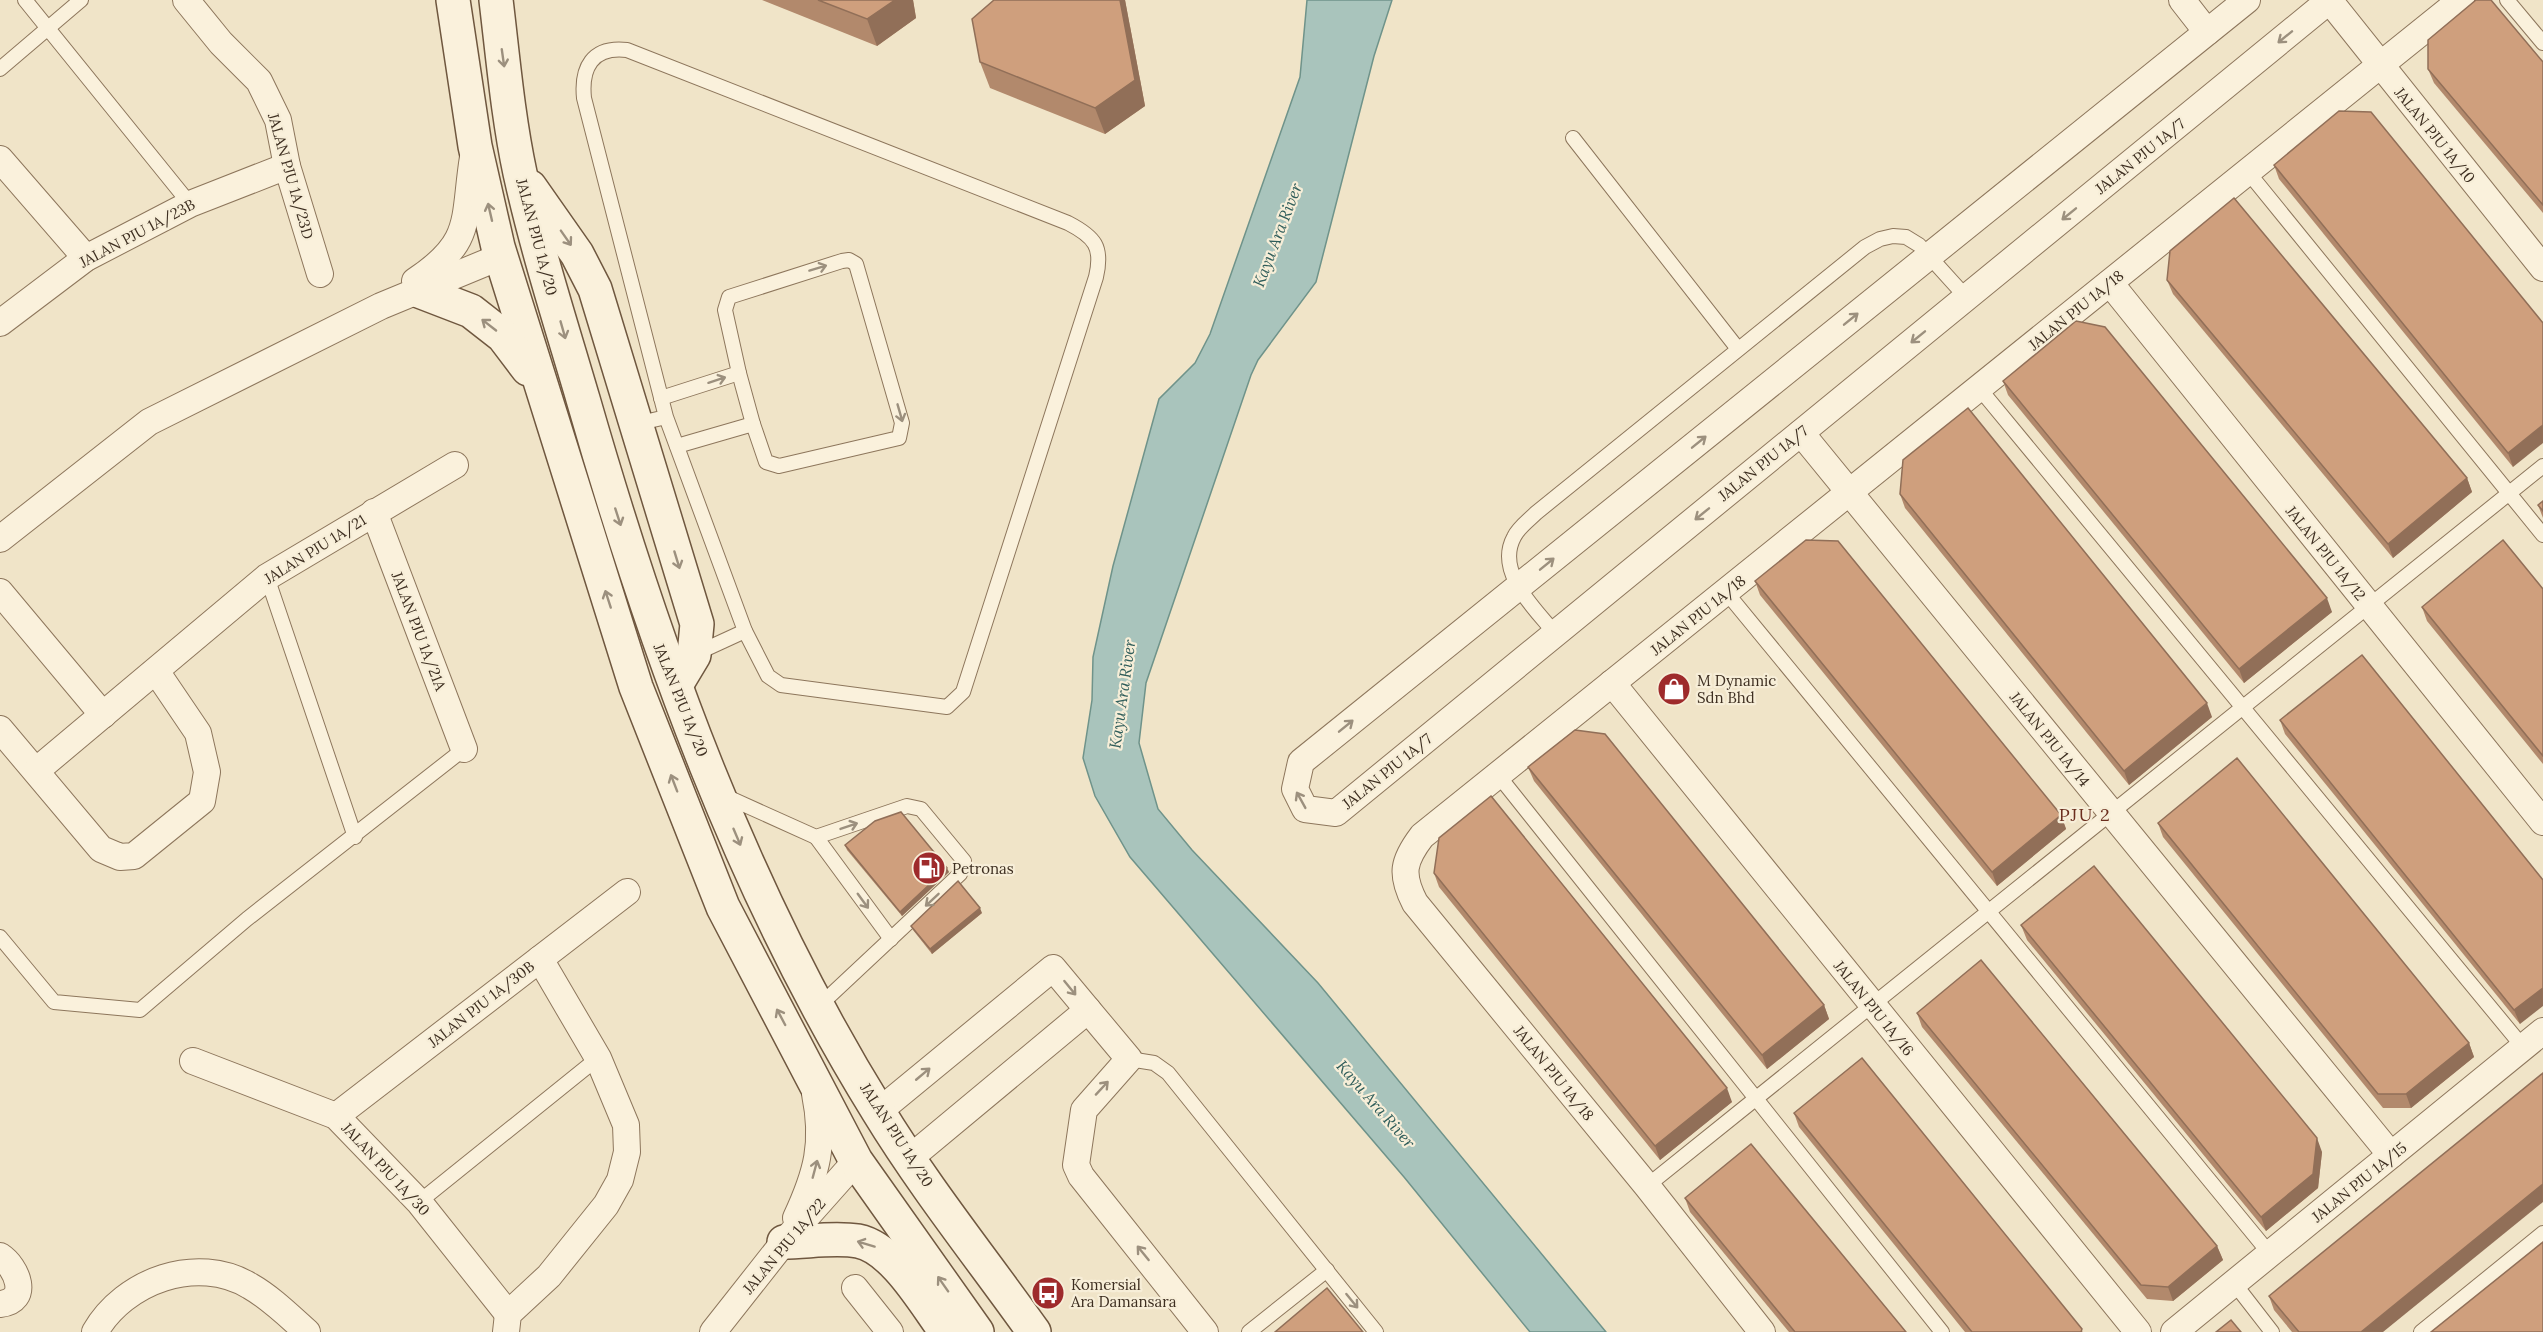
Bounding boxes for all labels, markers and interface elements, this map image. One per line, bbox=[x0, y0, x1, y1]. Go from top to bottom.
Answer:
one-way arrow bbox=[2278, 30, 2293, 44]
one-way arrow bbox=[498, 48, 509, 67]
street label: JALAN PJU 1A/10 bbox=[2389, 83, 2479, 187]
street label: JALAN PJU 1A/23D bbox=[263, 110, 318, 242]
street label: JALAN PJU 1A/7 bbox=[2091, 114, 2189, 199]
street label: JALAN PJU 1A/20 bbox=[511, 175, 562, 298]
water label: Kayu Ara River bbox=[1248, 180, 1306, 290]
street label: JALAN PJU 1A/23B bbox=[75, 194, 199, 273]
one-way arrow bbox=[484, 203, 496, 222]
one-way arrow bbox=[2061, 207, 2077, 220]
one-way arrow bbox=[560, 229, 572, 246]
one-way arrow bbox=[808, 262, 827, 273]
street label: JALAN PJU 1A/18 bbox=[2024, 266, 2128, 356]
one-way arrow bbox=[1843, 313, 1859, 326]
one-way arrow bbox=[481, 318, 497, 331]
one-way arrow bbox=[558, 320, 569, 339]
one-way arrow bbox=[1911, 330, 1926, 344]
one-way arrow bbox=[707, 374, 726, 385]
one-way arrow bbox=[894, 403, 906, 422]
street label: JALAN PJU 1A/7 bbox=[1714, 421, 1812, 506]
one-way arrow bbox=[1691, 435, 1707, 448]
street label: JALAN PJU 1A/12 bbox=[2281, 501, 2370, 605]
one-way arrow bbox=[613, 507, 624, 526]
one-way arrow bbox=[1694, 507, 1710, 520]
street label: JALAN PJU 1A/21 bbox=[260, 510, 370, 589]
one-way arrow bbox=[672, 550, 683, 569]
one-way arrow bbox=[1539, 557, 1555, 570]
street label: JALAN PJU 1A/21A bbox=[386, 568, 451, 694]
street label: JALAN PJU 1A/18 bbox=[1646, 571, 1750, 661]
one-way arrow bbox=[602, 590, 613, 609]
water label: Kayu Ara River bbox=[1104, 638, 1140, 750]
street label: JALAN PJU 1A/20 bbox=[648, 640, 712, 760]
shop icon: M Dynamic Sdn Bhd bbox=[1656, 671, 1692, 707]
place label: M Dynamic Sdn Bhd bbox=[1697, 671, 1776, 707]
street label: JALAN PJU 1A/14 bbox=[2005, 687, 2094, 791]
one-way arrow bbox=[1338, 719, 1354, 732]
street label: JALAN PJU 1A/7 bbox=[1338, 729, 1436, 814]
one-way arrow bbox=[668, 774, 679, 793]
one-way arrow bbox=[1295, 792, 1307, 809]
district label: PJU 2 bbox=[2059, 803, 2111, 826]
one-way arrow bbox=[839, 820, 858, 831]
one-way arrow bbox=[732, 828, 743, 846]
fuel station icon: Petronas bbox=[911, 850, 947, 886]
place label: Petronas bbox=[952, 859, 1014, 878]
one-way arrow bbox=[925, 892, 940, 906]
one-way arrow bbox=[857, 893, 869, 909]
street label: JALAN PJU 1A/16 bbox=[1828, 956, 1918, 1060]
street label: JALAN PJU 1A/30B bbox=[423, 957, 539, 1053]
one-way arrow bbox=[1063, 980, 1077, 995]
one-way arrow bbox=[775, 1009, 787, 1026]
street label: JALAN PJU 1A/18 bbox=[1508, 1021, 1598, 1125]
water label: Kayu Ara River bbox=[1332, 1056, 1420, 1153]
one-way arrow bbox=[915, 1068, 931, 1081]
street label: JALAN PJU 1A/20 bbox=[855, 1079, 938, 1191]
one-way arrow bbox=[1095, 1081, 1109, 1096]
street label: JALAN PJU 1A/30 bbox=[337, 1118, 434, 1220]
street label: JALAN PJU 1A/15 bbox=[2307, 1138, 2411, 1227]
one-way arrow bbox=[810, 1160, 822, 1179]
street label: JALAN PJU 1A/22 bbox=[738, 1194, 830, 1299]
one-way arrow bbox=[857, 1238, 876, 1249]
one-way arrow bbox=[1136, 1246, 1149, 1262]
bus stop icon: Komersial Ara Damansara bbox=[1030, 1275, 1066, 1311]
place label: Komersial Ara Damansara bbox=[1070, 1275, 1177, 1311]
one-way arrow bbox=[937, 1277, 949, 1293]
one-way arrow bbox=[1345, 1293, 1358, 1309]

